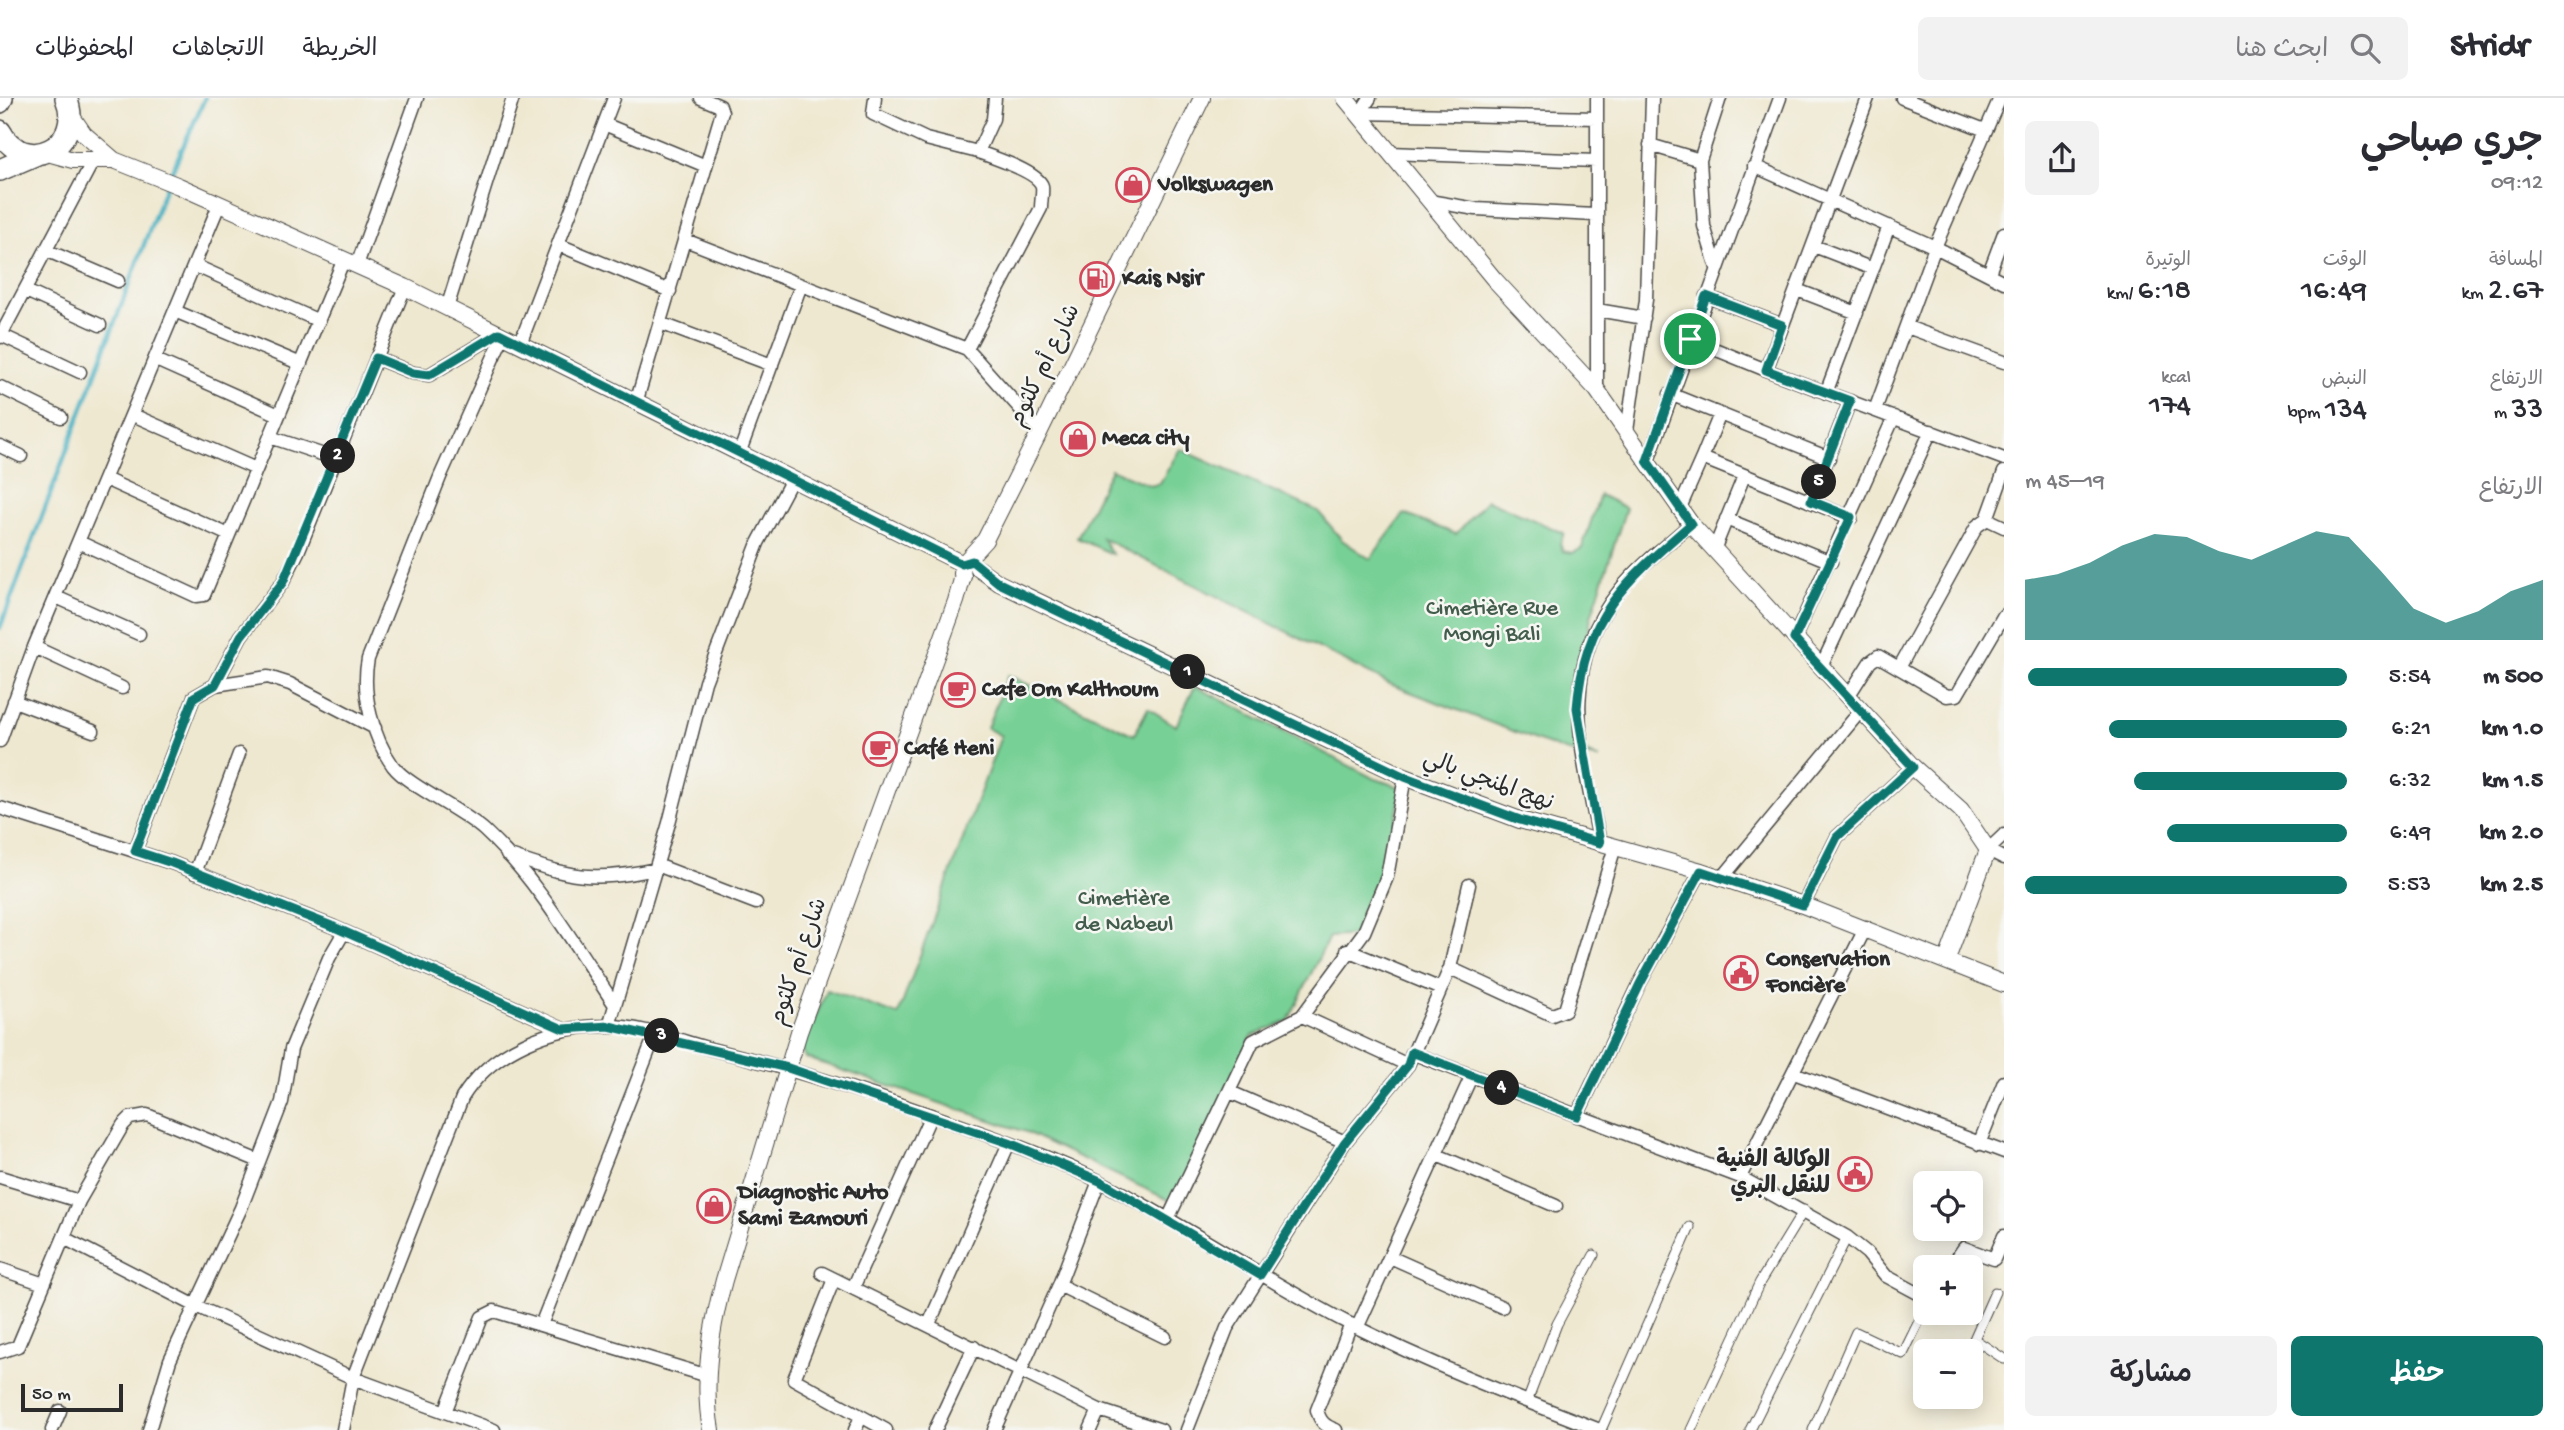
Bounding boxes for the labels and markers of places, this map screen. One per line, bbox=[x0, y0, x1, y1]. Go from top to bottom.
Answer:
shop icon: Volkswagen bbox=[1114, 166, 1152, 204]
place label: Volkswagen bbox=[1157, 172, 1274, 199]
fuel station icon: Kais Nsir bbox=[1078, 260, 1116, 298]
place label: Kais Nsir bbox=[1121, 266, 1206, 293]
pin bbox=[1660, 309, 1720, 369]
shop icon: Meca city bbox=[1059, 420, 1097, 458]
place label: Meca city bbox=[1102, 426, 1190, 453]
pin: 2 bbox=[320, 438, 356, 474]
pin: 5 bbox=[1801, 464, 1836, 500]
pin: 1 bbox=[1170, 654, 1206, 690]
cafe icon: Cafe Om Kalthoum bbox=[939, 671, 977, 709]
place label: Cafe Om Kalthoum bbox=[982, 677, 1159, 704]
cafe icon: Café Heni bbox=[861, 730, 899, 768]
place label: Café Heni bbox=[904, 736, 995, 763]
place label: Conservation Foncière bbox=[1765, 947, 1891, 1000]
public building icon: Conservation Foncière bbox=[1722, 954, 1760, 992]
pin: 3 bbox=[644, 1018, 680, 1054]
pin: 4 bbox=[1484, 1070, 1520, 1105]
place label: الوكالة الفنية للنقل البري bbox=[1716, 1147, 1830, 1202]
public building icon: الوكالة الفنية للنقل البري bbox=[1836, 1155, 1874, 1193]
place label: Diagnostic Auto Sami Zamouri bbox=[736, 1180, 889, 1233]
shop icon: Diagnostic Auto Sami Zamouri bbox=[695, 1187, 733, 1225]

